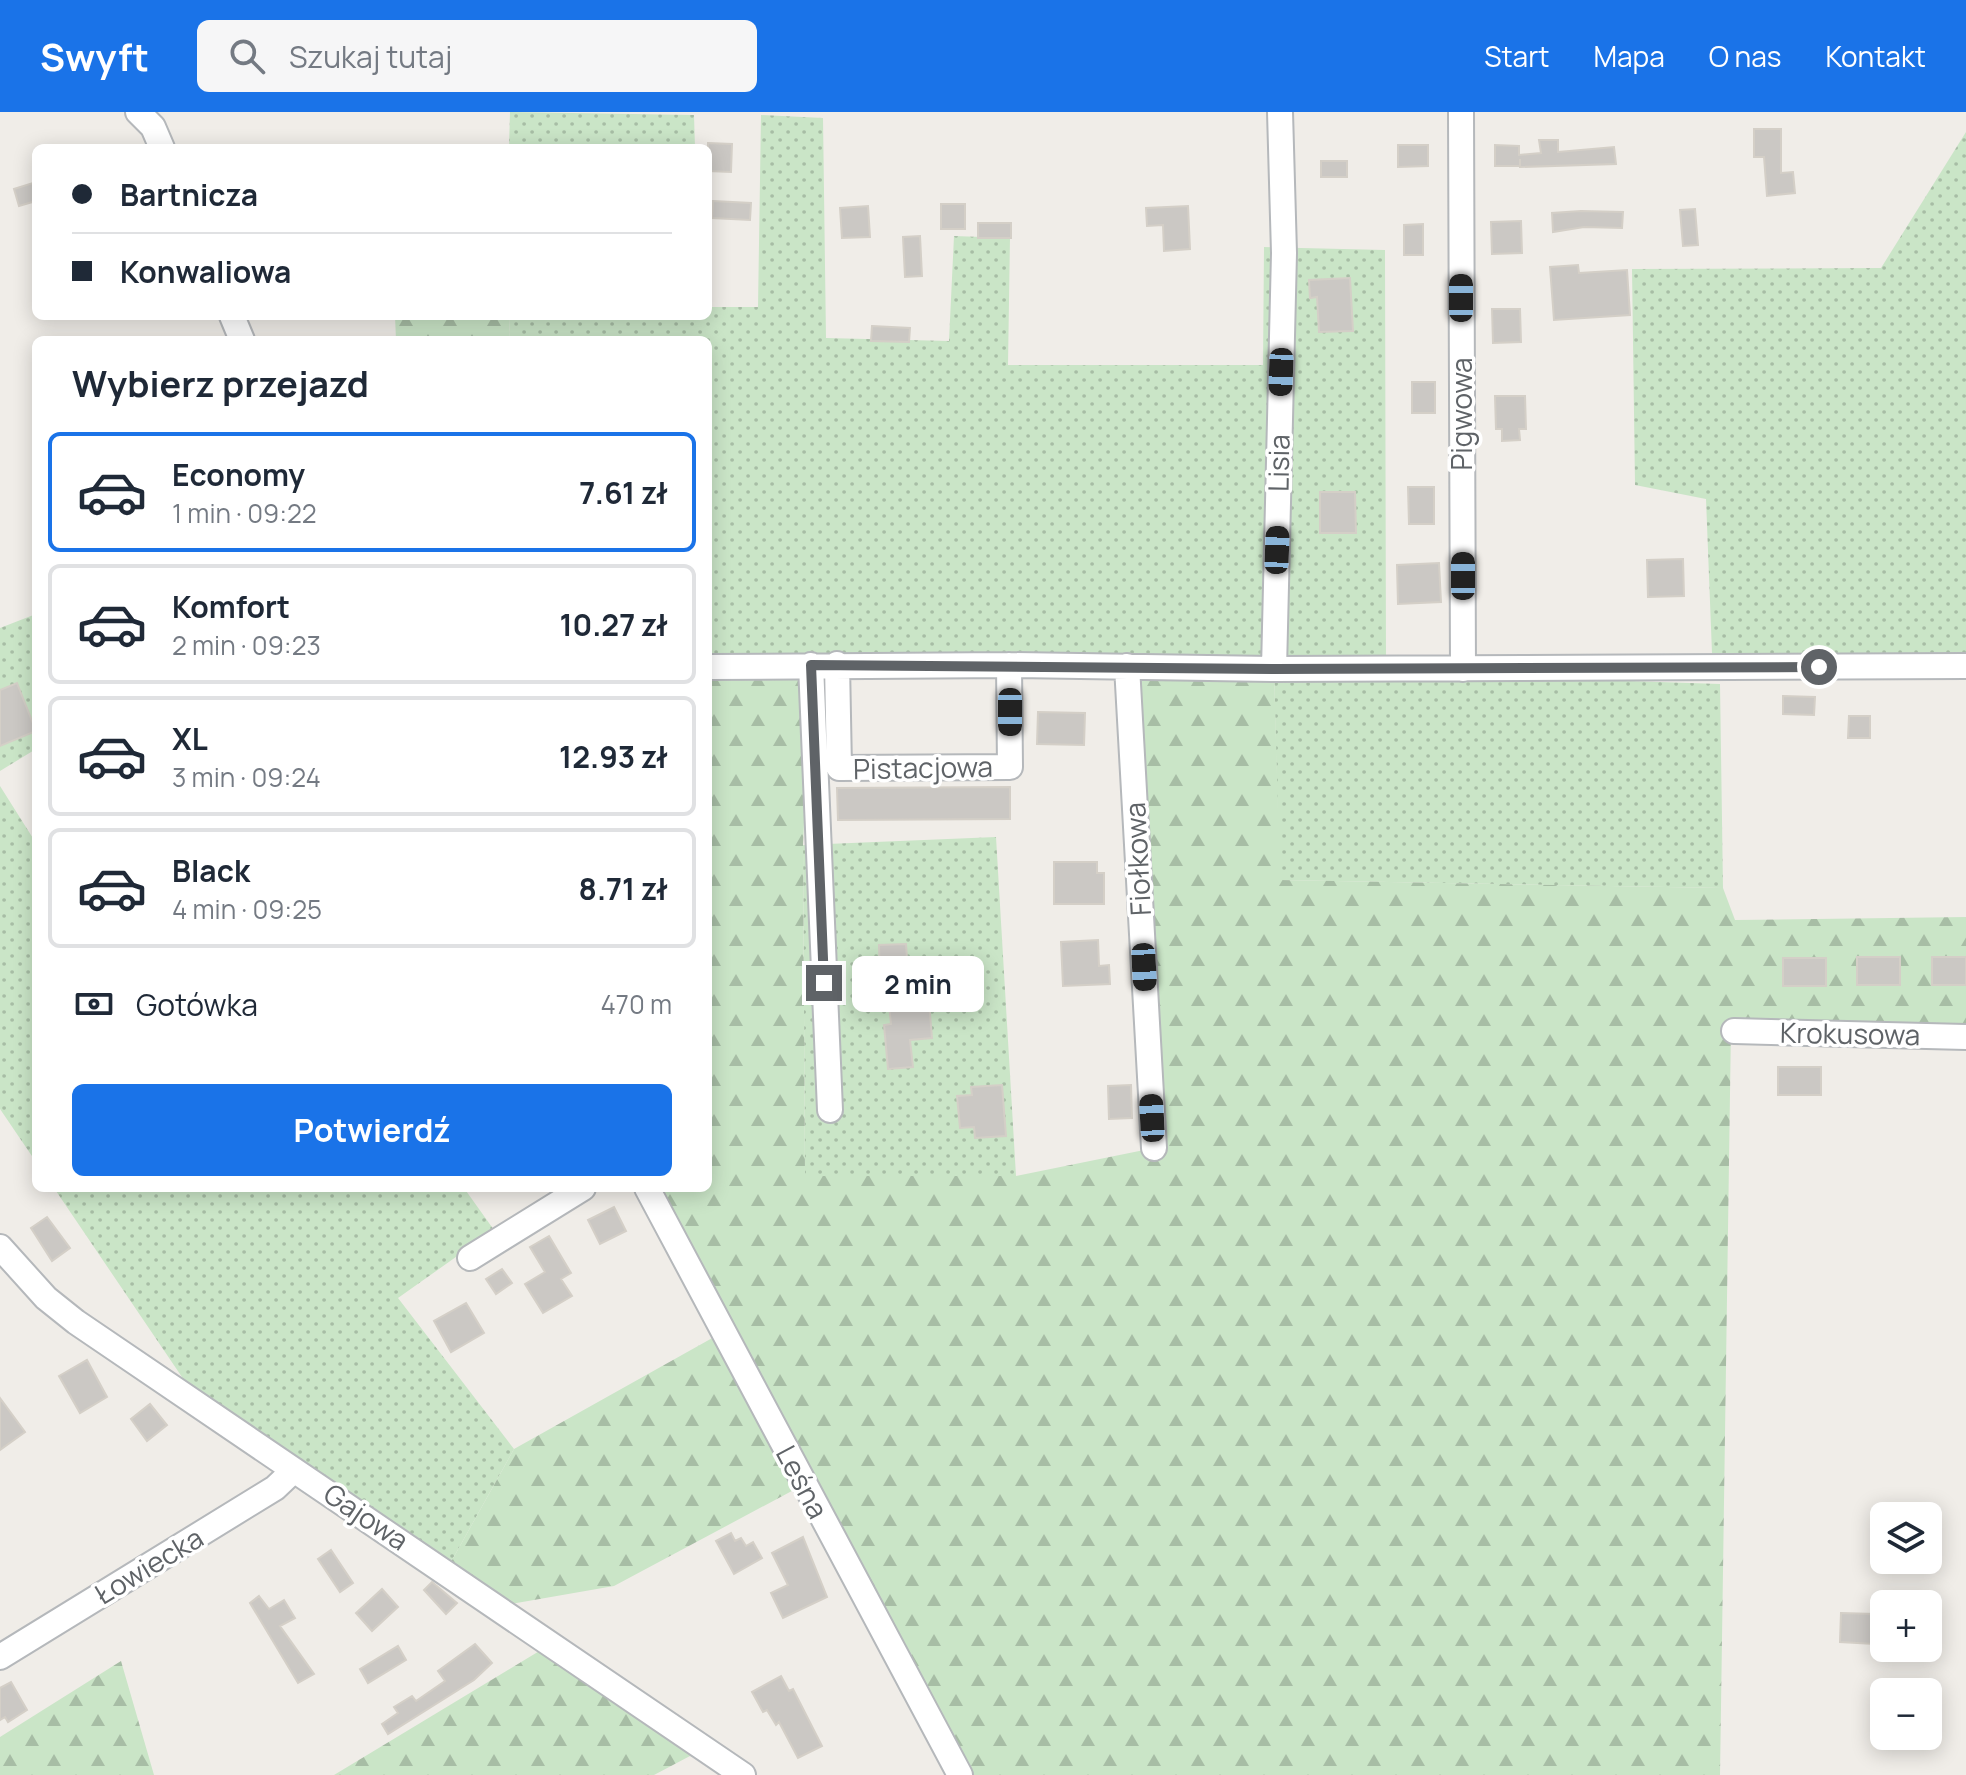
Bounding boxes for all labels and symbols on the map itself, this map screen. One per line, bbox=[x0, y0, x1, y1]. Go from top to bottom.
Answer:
car bbox=[1449, 274, 1473, 322]
car bbox=[1268, 348, 1294, 396]
street label: Pigwowa bbox=[1442, 357, 1480, 471]
street label: Lisia bbox=[1259, 434, 1298, 492]
car bbox=[1264, 526, 1290, 574]
car bbox=[1451, 552, 1475, 600]
route start bbox=[1801, 649, 1837, 685]
car bbox=[998, 688, 1022, 736]
street label: Pistacjowa bbox=[853, 747, 993, 787]
street label: Fiołkowa bbox=[1115, 801, 1159, 917]
car bbox=[1131, 942, 1157, 992]
callout: 2 min bbox=[852, 955, 984, 1011]
route end bbox=[806, 965, 842, 1001]
street label: Krokusowa bbox=[1779, 1013, 1921, 1053]
car bbox=[1139, 1093, 1165, 1143]
street label: Leśna bbox=[768, 1438, 838, 1525]
street label: Gajowa bbox=[317, 1474, 416, 1558]
street label: Łowiecka bbox=[87, 1518, 210, 1612]

